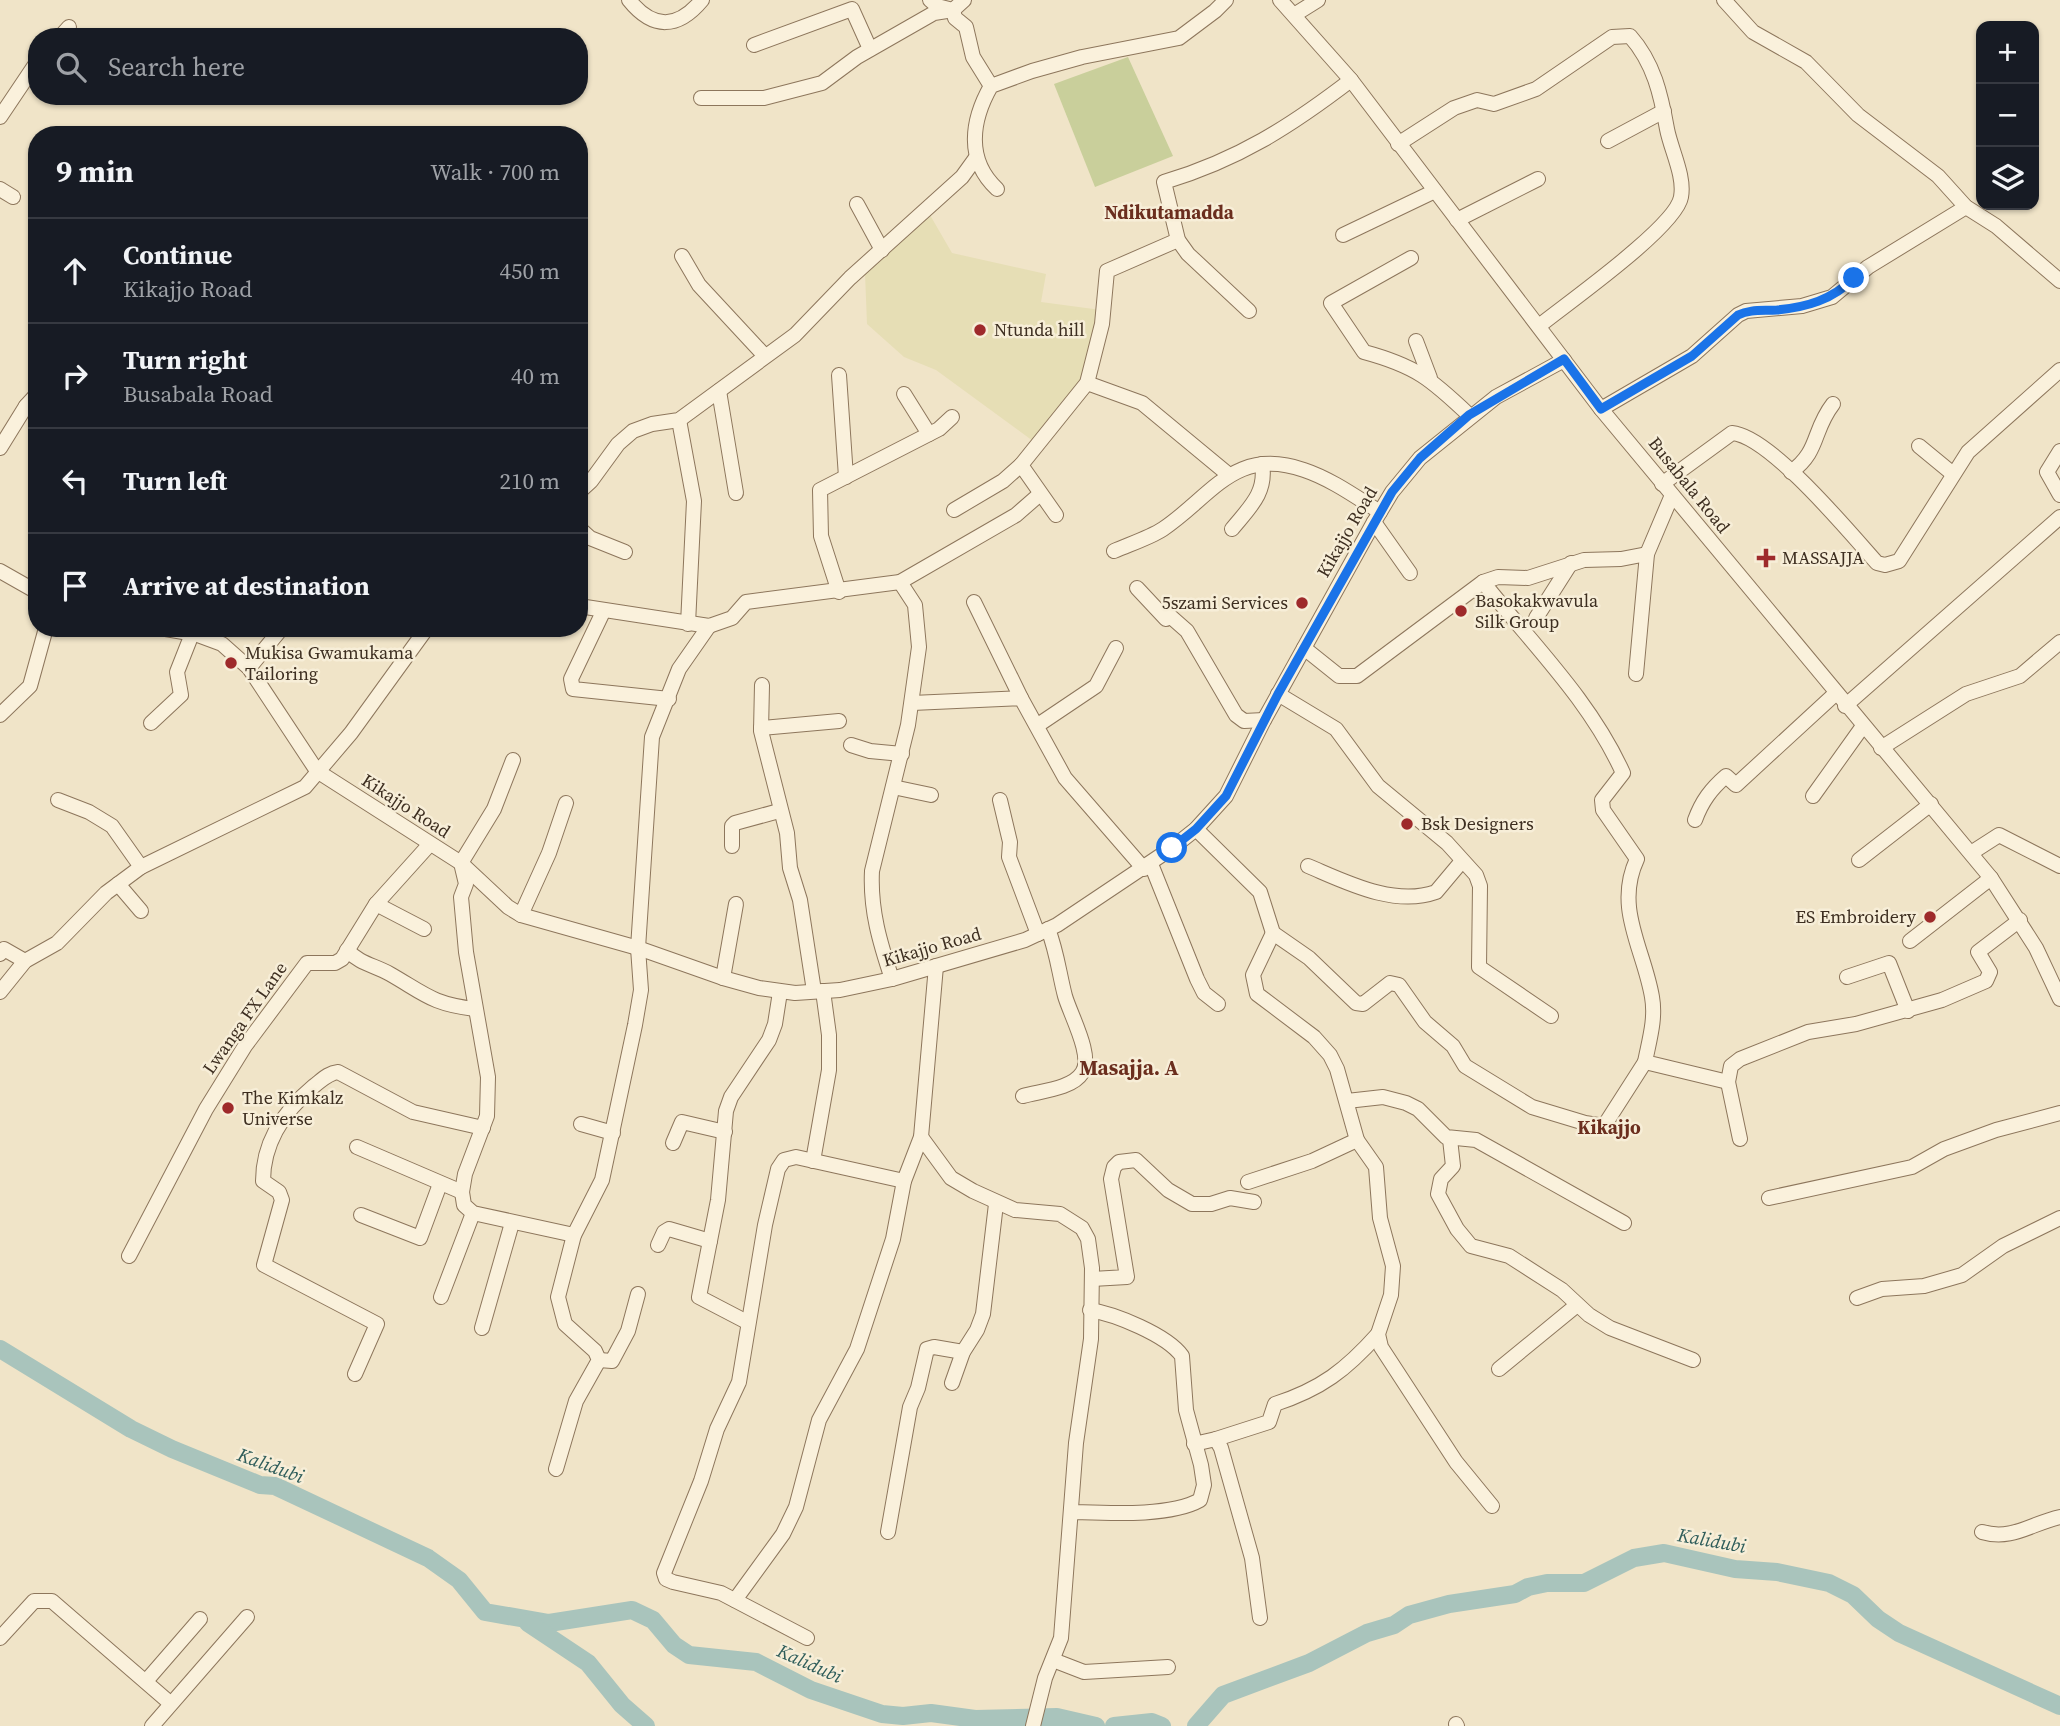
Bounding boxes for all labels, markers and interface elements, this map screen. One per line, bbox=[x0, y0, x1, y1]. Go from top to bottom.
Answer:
map controls bbox=[1976, 21, 2039, 210]
button: + bbox=[1976, 21, 2039, 84]
search box bbox=[28, 28, 588, 105]
icon: search bbox=[52, 48, 90, 86]
text: Search here bbox=[108, 49, 245, 85]
button: − bbox=[1976, 84, 2039, 147]
button: layers bbox=[1976, 147, 2039, 210]
text: 9 min bbox=[56, 151, 134, 192]
text: Walk · 700 m bbox=[430, 156, 560, 188]
district label: Ndikutamadda bbox=[1104, 199, 1235, 225]
text: Continue bbox=[123, 237, 232, 273]
icon: ahead bbox=[56, 252, 94, 290]
text: 450 m bbox=[499, 255, 560, 287]
route end bbox=[1838, 262, 1869, 293]
text: Kikajjo Road bbox=[123, 273, 252, 305]
place label: Ntunda hill bbox=[994, 317, 1085, 342]
marker: Ntunda hill bbox=[972, 322, 988, 338]
text: Turn right bbox=[123, 342, 247, 378]
icon: right bbox=[56, 357, 94, 395]
text: 40 m bbox=[511, 360, 560, 392]
text: Busabala Road bbox=[123, 378, 273, 410]
street label: Busabala Road bbox=[1643, 431, 1736, 538]
icon: left bbox=[56, 462, 94, 500]
text: Turn left bbox=[123, 463, 227, 499]
text: 210 m bbox=[499, 465, 560, 497]
street label: Kikajjo Road bbox=[1310, 482, 1383, 582]
place label: MASSAJJA bbox=[1782, 545, 1864, 570]
marker: MASSAJJA bbox=[1756, 548, 1776, 568]
icon: arrive bbox=[56, 567, 94, 605]
text: Arrive at destination bbox=[123, 568, 370, 604]
place label: Basokakwavula Silk Group bbox=[1475, 588, 1599, 634]
place label: 5szami Services bbox=[1162, 590, 1288, 615]
marker: 5szami Services bbox=[1294, 595, 1310, 611]
marker: Basokakwavula Silk Group bbox=[1453, 603, 1469, 619]
place label: Mukisa Gwamukama Tailoring bbox=[245, 640, 414, 686]
marker: Mukisa Gwamukama Tailoring bbox=[223, 655, 239, 671]
street label: Kikajjo Road bbox=[357, 768, 456, 844]
place label: Bsk Designers bbox=[1421, 811, 1534, 836]
marker: Bsk Designers bbox=[1399, 816, 1415, 832]
route start bbox=[1156, 832, 1187, 863]
place label: ES Embroidery bbox=[1795, 904, 1917, 929]
marker: ES Embroidery bbox=[1922, 909, 1938, 925]
street label: Kikajjo Road bbox=[880, 921, 984, 972]
street label: Lwanga FX Lane bbox=[197, 957, 293, 1079]
district label: Masajja. A bbox=[1079, 1053, 1179, 1082]
place label: The Kimkalz Universe bbox=[242, 1085, 343, 1131]
marker: The Kimkalz Universe bbox=[220, 1100, 236, 1116]
district label: Kikajjo bbox=[1577, 1114, 1641, 1140]
water label: Kalidubi bbox=[233, 1441, 308, 1489]
water label: Kalidubi bbox=[1675, 1521, 1748, 1559]
water label: Kalidubi bbox=[772, 1637, 847, 1689]

